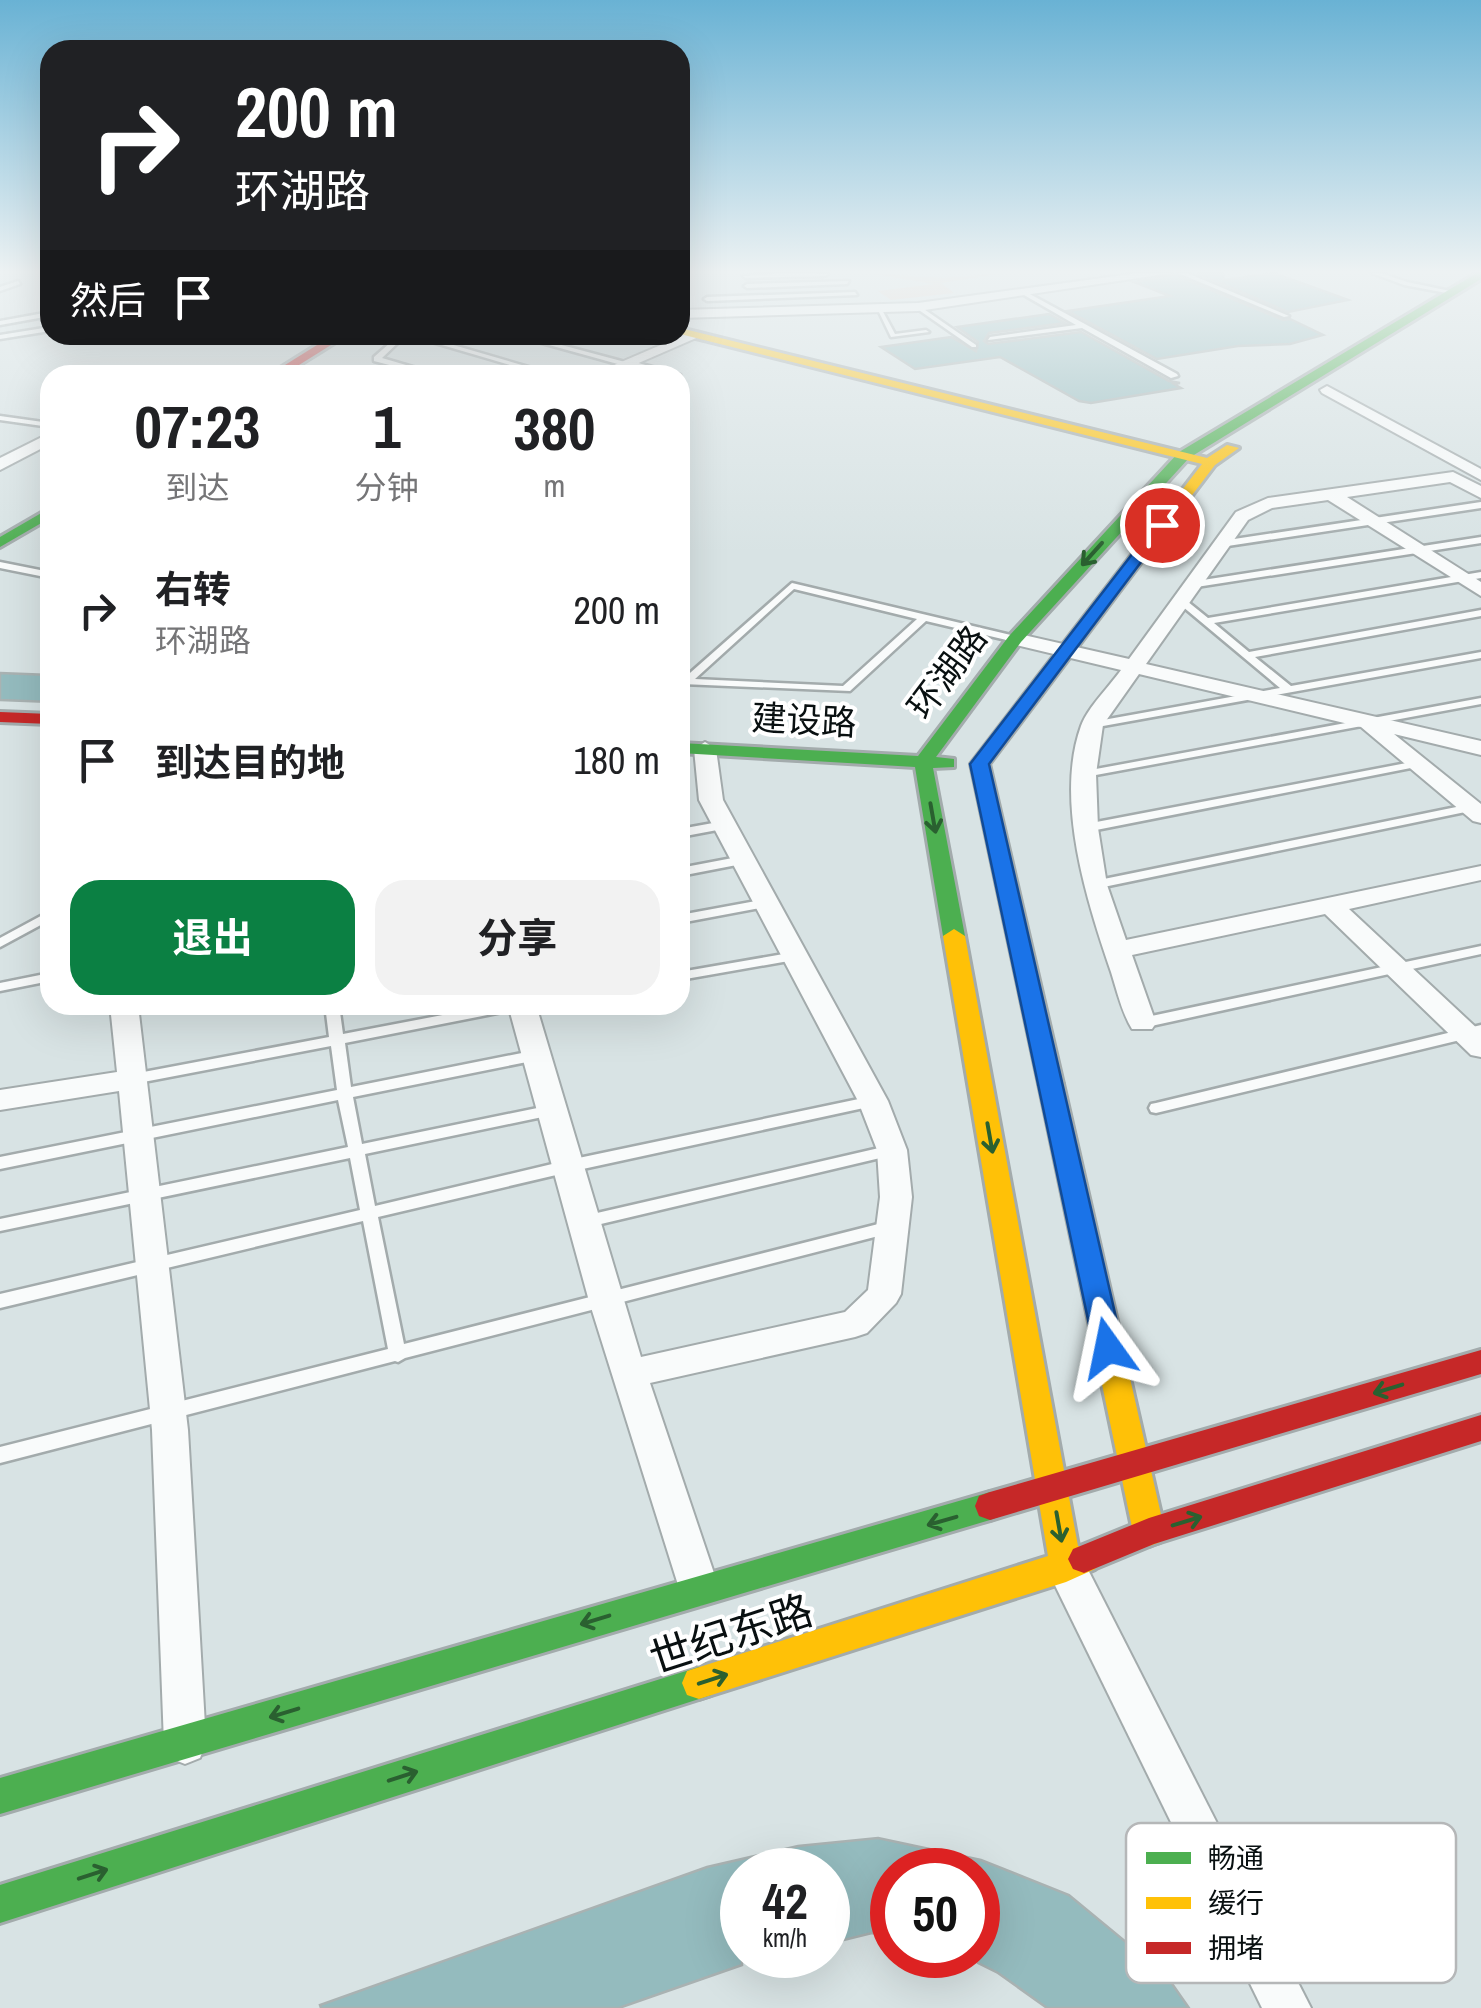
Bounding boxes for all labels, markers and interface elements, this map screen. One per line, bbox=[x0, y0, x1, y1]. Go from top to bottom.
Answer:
text: 200 m bbox=[235, 65, 398, 159]
icon: right bbox=[70, 80, 200, 210]
text: 环湖路 bbox=[235, 160, 370, 221]
icon: arrive bbox=[166, 270, 221, 325]
text: 然后 bbox=[70, 275, 146, 326]
text: 07:23 bbox=[135, 386, 260, 467]
text: 1 bbox=[373, 386, 401, 467]
text: 380 bbox=[513, 388, 595, 469]
text: m bbox=[544, 464, 565, 507]
text: 到达 bbox=[165, 466, 229, 509]
text: 分钟 bbox=[355, 466, 419, 509]
pin bbox=[1120, 483, 1205, 568]
icon: arrive bbox=[1135, 498, 1190, 553]
one-way arrow bbox=[1081, 541, 1104, 566]
text: 右转 bbox=[155, 564, 231, 615]
icon: right bbox=[70, 583, 125, 638]
text: 200 m bbox=[573, 585, 660, 636]
street label: 环湖路 bbox=[897, 616, 997, 728]
text: 环湖路 bbox=[155, 619, 251, 662]
street label: 建设路 bbox=[750, 694, 858, 746]
icon: arrive bbox=[70, 733, 125, 788]
text: 180 m bbox=[573, 735, 660, 786]
text: 到达目的地 bbox=[155, 737, 345, 788]
one-way arrow bbox=[924, 801, 943, 834]
button: 退出 bbox=[70, 880, 355, 995]
button: 分享 bbox=[375, 880, 660, 995]
one-way arrow bbox=[981, 1121, 1000, 1154]
position arrow bbox=[1056, 1296, 1160, 1400]
one-way arrow bbox=[1372, 1381, 1404, 1399]
one-way arrow bbox=[1050, 1510, 1069, 1543]
one-way arrow bbox=[1171, 1510, 1202, 1528]
one-way arrow bbox=[926, 1513, 958, 1531]
street label: 世纪东路 bbox=[642, 1581, 820, 1687]
one-way arrow bbox=[580, 1612, 612, 1630]
one-way arrow bbox=[697, 1668, 728, 1686]
one-way arrow bbox=[269, 1705, 300, 1723]
one-way arrow bbox=[387, 1766, 418, 1784]
legend bbox=[1126, 1823, 1456, 1983]
text: 畅通 bbox=[1208, 1839, 1264, 1877]
speed limit sign: 50 bbox=[870, 1848, 1000, 1978]
one-way arrow bbox=[77, 1864, 108, 1882]
text: 42 bbox=[762, 1867, 808, 1935]
text: 缓行 bbox=[1208, 1884, 1264, 1922]
text: km/h bbox=[763, 1921, 807, 1955]
text: 拥堵 bbox=[1208, 1929, 1264, 1967]

